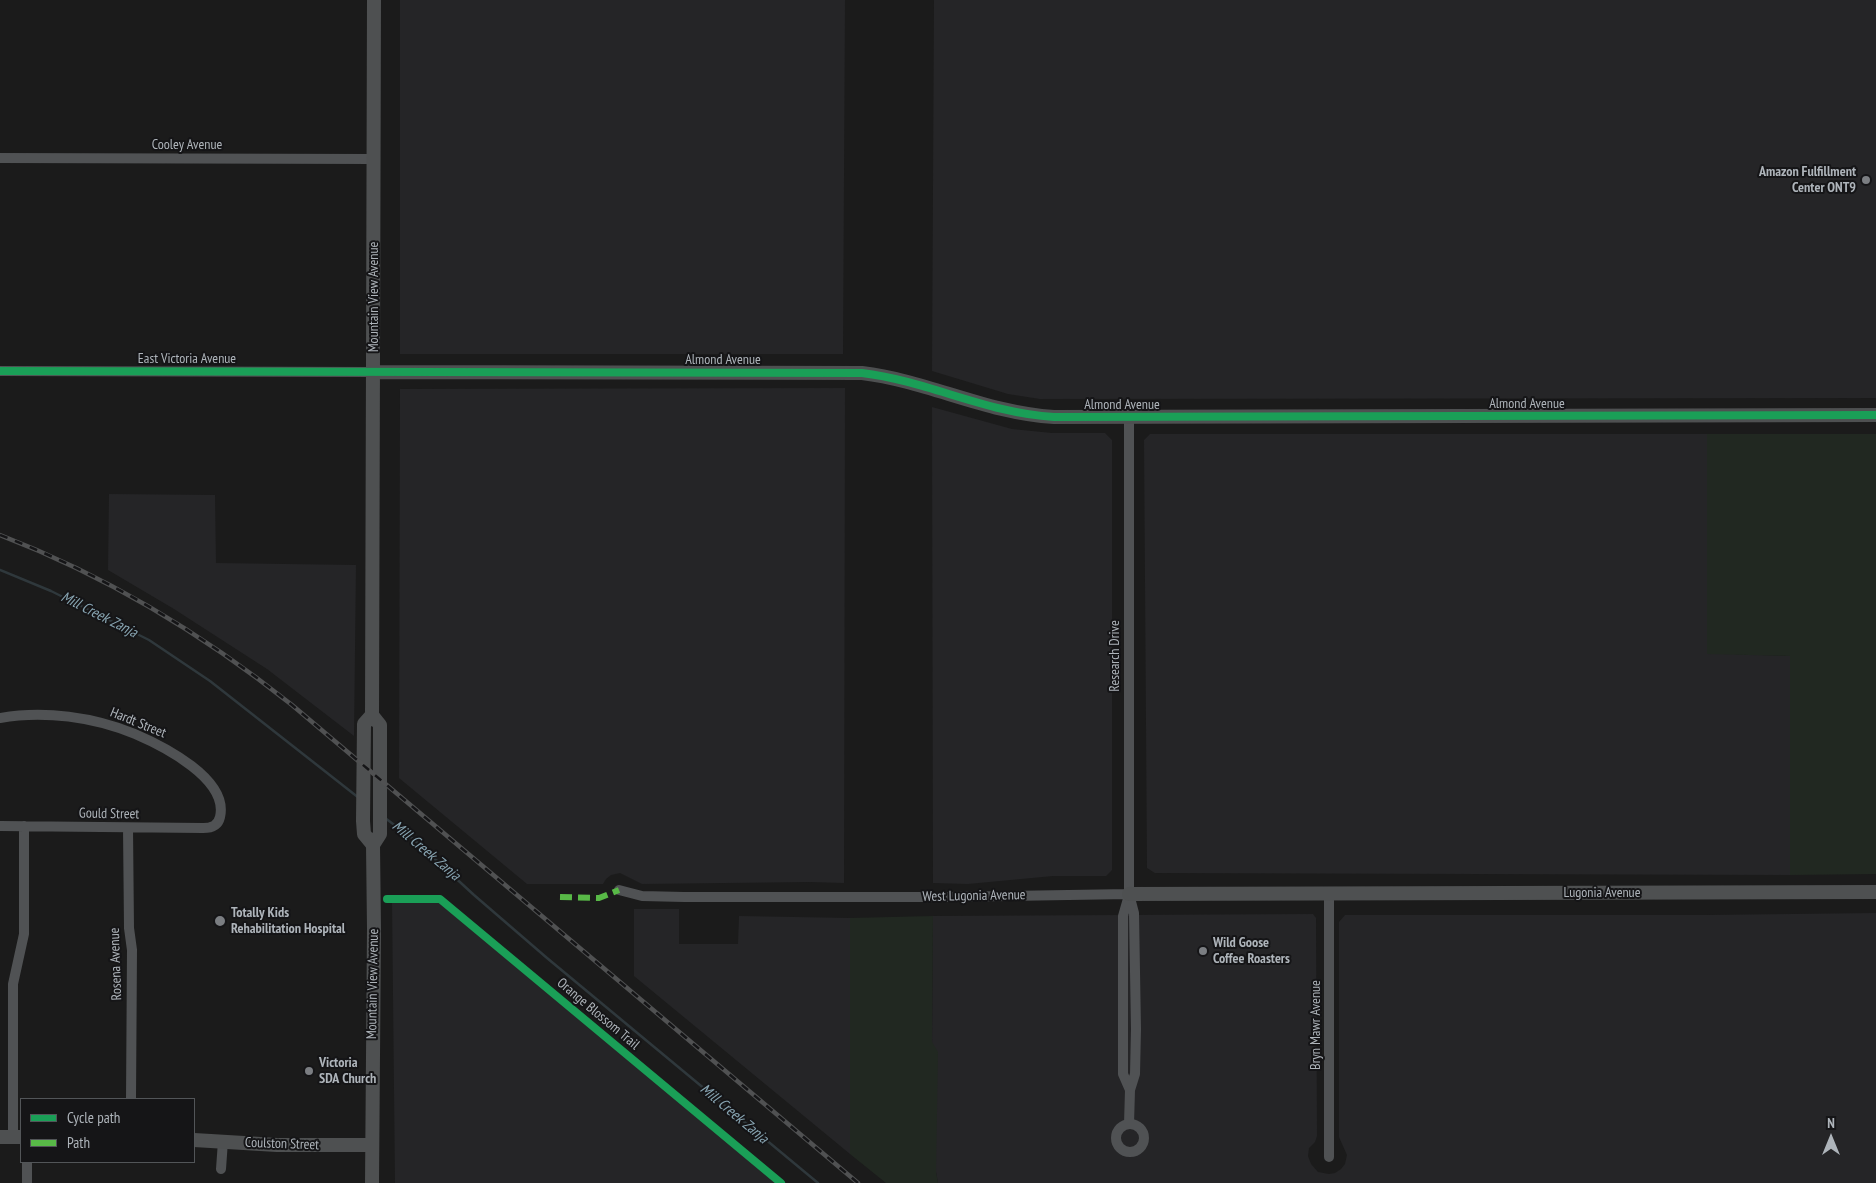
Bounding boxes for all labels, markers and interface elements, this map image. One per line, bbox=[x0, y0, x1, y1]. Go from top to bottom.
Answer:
street label: Cooley Avenue bbox=[152, 137, 222, 153]
place label: Amazon Fulfillment Center ONT9 bbox=[1759, 164, 1856, 196]
marker: Amazon Fulfillment Center ONT9 bbox=[1860, 174, 1872, 186]
street label: Mountain View Avenue bbox=[366, 242, 382, 352]
street label: East Victoria Avenue bbox=[138, 351, 236, 367]
street label: Almond Avenue bbox=[685, 352, 761, 368]
street label: Almond Avenue bbox=[1489, 396, 1565, 412]
street label: Almond Avenue bbox=[1084, 397, 1160, 413]
water label: Mill Creek Zanja bbox=[58, 588, 140, 642]
street label: Research Drive bbox=[1107, 620, 1123, 692]
street label: Hardt Street bbox=[108, 704, 168, 742]
street label: Gould Street bbox=[79, 805, 139, 823]
water label: Mill Creek Zanja bbox=[388, 817, 464, 885]
street label: Lugonia Avenue bbox=[1564, 885, 1640, 901]
street label: West Lugonia Avenue bbox=[922, 887, 1026, 905]
place label: Totally Kids Rehabilitation Hospital bbox=[231, 905, 345, 938]
marker: Totally Kids Rehabilitation Hospital bbox=[213, 914, 227, 928]
street label: Rosena Avenue bbox=[106, 927, 126, 1001]
street label: Mountain View Avenue bbox=[364, 929, 382, 1039]
place label: Wild Goose Coffee Roasters bbox=[1213, 935, 1290, 968]
marker: Wild Goose Coffee Roasters bbox=[1197, 945, 1209, 957]
street label: Orange Blossom Trail bbox=[553, 975, 643, 1053]
street label: Bryn Mawr Avenue bbox=[1308, 980, 1324, 1070]
place label: Victoria SDA Church bbox=[319, 1055, 376, 1088]
marker: Victoria SDA Church bbox=[303, 1065, 315, 1077]
water label: Mill Creek Zanja bbox=[696, 1080, 772, 1148]
legend bbox=[20, 1098, 195, 1163]
text: Cycle path bbox=[67, 1108, 120, 1127]
north arrow bbox=[1806, 1113, 1856, 1163]
text: N bbox=[1827, 1114, 1835, 1132]
text: Path bbox=[67, 1133, 90, 1152]
street label: Coulston Street bbox=[245, 1134, 319, 1154]

